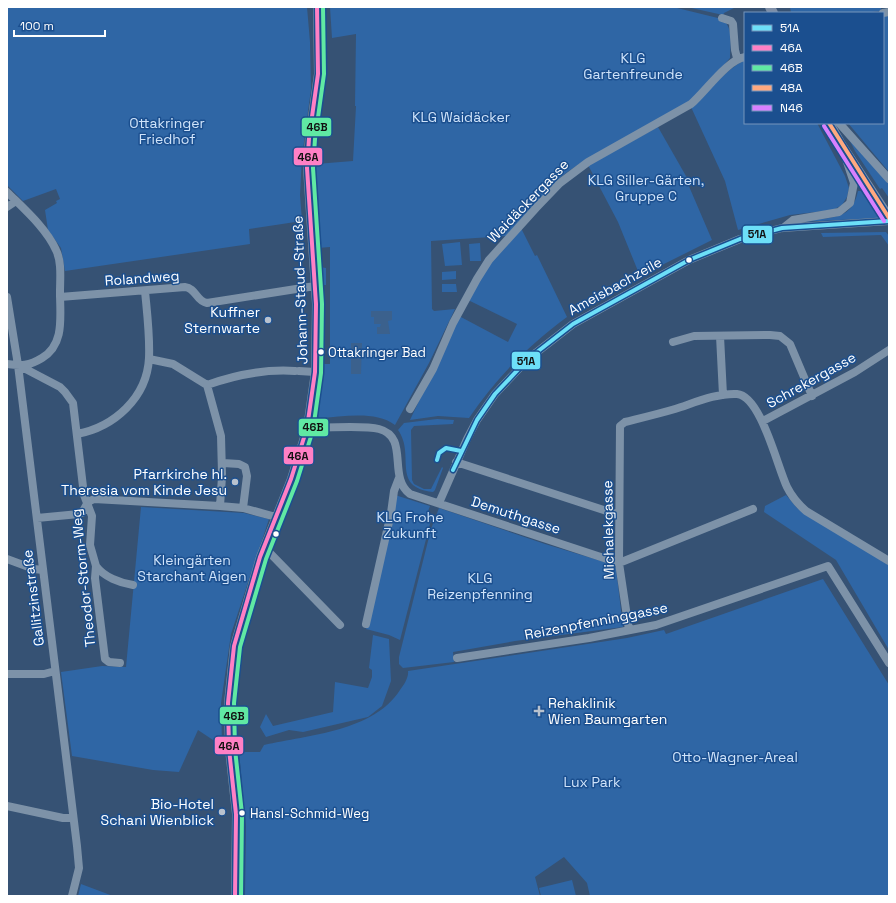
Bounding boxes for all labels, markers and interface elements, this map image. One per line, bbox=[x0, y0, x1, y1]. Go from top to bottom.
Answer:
scale bar bbox=[14, 12, 105, 38]
legend bbox=[744, 12, 884, 124]
text: 100 m bbox=[20, 18, 54, 34]
text: 51A bbox=[780, 20, 800, 36]
text: 46A bbox=[780, 40, 803, 56]
park label: KLG Gartenfreunde bbox=[583, 49, 683, 83]
text: 46B bbox=[780, 60, 803, 76]
text: 48A bbox=[780, 80, 803, 96]
text: N46 bbox=[780, 100, 803, 116]
park label: KLG Waidäcker bbox=[412, 108, 510, 126]
park label: Ottakringer Friedhof bbox=[129, 114, 205, 148]
line badge: 46B bbox=[301, 117, 332, 137]
text: 46B bbox=[306, 120, 328, 134]
line badge: 46A bbox=[293, 147, 323, 166]
text: 46A bbox=[298, 150, 318, 164]
street label: Waidäckergasse bbox=[484, 155, 572, 247]
park label: KLG Siller-Gärten, Gruppe C bbox=[588, 171, 704, 205]
street label: Johann-Staud-Straße bbox=[288, 215, 312, 365]
line badge: 51A bbox=[742, 225, 773, 244]
text: 51A bbox=[748, 227, 766, 241]
street label: Ameisbachzeile bbox=[565, 253, 665, 319]
unlabelled marker bbox=[684, 255, 694, 265]
street label: Rolandweg bbox=[104, 266, 180, 290]
place label: Kuffner Sternwarte bbox=[184, 303, 260, 337]
marker: Kuffner Sternwarte bbox=[263, 315, 273, 325]
place label: Ottakringer Bad bbox=[328, 344, 426, 361]
marker: Ottakringer Bad bbox=[316, 347, 326, 357]
street label: Schrekergasse bbox=[763, 348, 859, 412]
line badge: 51A bbox=[511, 351, 541, 370]
text: 51A bbox=[517, 354, 535, 368]
line badge: 46B bbox=[298, 418, 329, 437]
text: 46B bbox=[302, 420, 324, 434]
line badge: 46A bbox=[283, 446, 314, 465]
text: 46A bbox=[288, 449, 308, 463]
place label: Pfarrkirche hl. Theresia vom Kinde Jesu bbox=[61, 465, 227, 499]
marker: Pfarrkirche hl. Theresia vom Kinde Jesu bbox=[230, 477, 240, 487]
street label: Michalekgasse bbox=[598, 480, 618, 580]
street label: Demuthgasse bbox=[469, 492, 563, 538]
street label: Theodor-Storm-Weg bbox=[67, 508, 99, 648]
park label: KLG Frohe Zukunft bbox=[377, 508, 443, 542]
unlabelled marker bbox=[271, 529, 281, 539]
street label: Gallitzinstraße bbox=[18, 549, 48, 647]
park label: Kleingärten Starchant Aigen bbox=[137, 551, 247, 585]
park label: KLG Reizenpfenning bbox=[427, 569, 533, 603]
street label: Reizenpfenninggasse bbox=[523, 598, 669, 644]
place label: Rehaklinik Wien Baumgarten bbox=[548, 694, 667, 728]
marker: Rehaklinik Wien Baumgarten bbox=[533, 705, 545, 717]
line badge: 46B bbox=[219, 706, 249, 725]
text: 46B bbox=[223, 709, 245, 723]
line badge: 46A bbox=[214, 736, 244, 755]
text: 46A bbox=[219, 739, 239, 753]
park label: Otto-Wagner-Areal bbox=[672, 748, 798, 766]
park label: Lux Park bbox=[563, 773, 621, 791]
place label: Bio-Hotel Schani Wienblick bbox=[101, 795, 214, 829]
place label: Hansl-Schmid-Weg bbox=[250, 805, 369, 822]
marker: Bio-Hotel Schani Wienblick bbox=[217, 807, 227, 817]
marker: Hansl-Schmid-Weg bbox=[237, 808, 247, 818]

